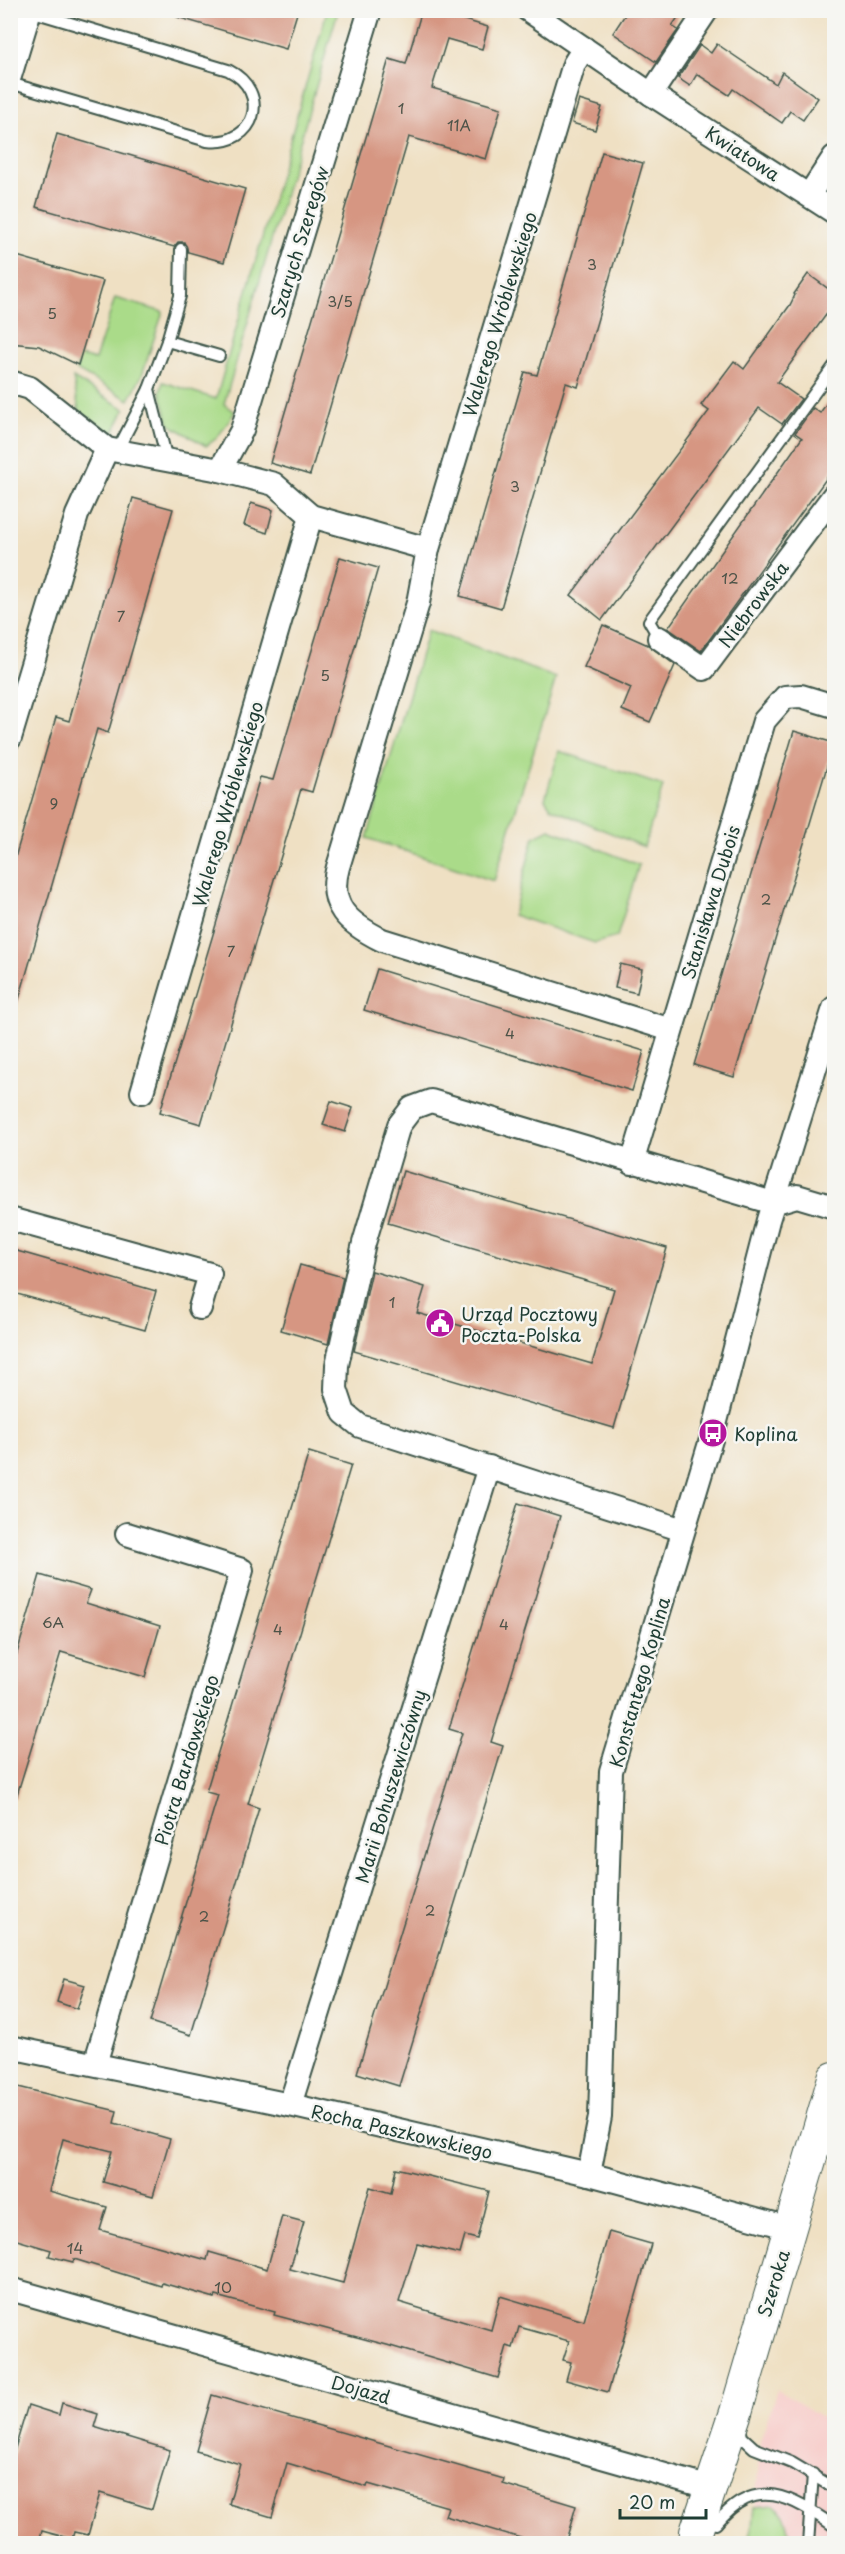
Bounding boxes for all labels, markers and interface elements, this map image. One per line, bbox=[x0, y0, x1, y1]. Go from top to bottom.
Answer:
house number: 1 bbox=[398, 96, 404, 119]
house number: 11A bbox=[447, 113, 471, 136]
street label: Kwiatowa bbox=[700, 119, 786, 188]
street label: Szarych Szeregów bbox=[263, 162, 335, 321]
street label: Walerego Wróblewskiego bbox=[455, 208, 543, 420]
house number: 3 bbox=[587, 252, 597, 275]
house number: 3/5 bbox=[327, 289, 353, 312]
house number: 5 bbox=[47, 301, 57, 324]
house number: 3 bbox=[510, 474, 520, 497]
street label: Niebrowska bbox=[712, 555, 795, 653]
house number: 12 bbox=[721, 566, 739, 589]
house number: 7 bbox=[117, 604, 126, 627]
house number: 5 bbox=[320, 663, 330, 686]
street label: Walerego Wróblewskiego bbox=[185, 698, 269, 910]
house number: 9 bbox=[50, 791, 58, 814]
street label: Stanisława Dubois bbox=[674, 822, 746, 982]
house number: 2 bbox=[761, 887, 771, 910]
house number: 7 bbox=[227, 939, 236, 962]
house number: 4 bbox=[505, 1021, 515, 1044]
house number: 1 bbox=[389, 1290, 395, 1313]
place label: Urząd Pocztowy Poczta-Polska bbox=[461, 1300, 598, 1348]
public building icon: Urząd Pocztowy Poczta-Polska bbox=[424, 1307, 456, 1339]
bus stop icon: Koplina bbox=[697, 1417, 729, 1449]
place label: Koplina bbox=[734, 1420, 798, 1447]
street label: Konstantego Koplina bbox=[602, 1593, 676, 1770]
house number: 6A bbox=[42, 1610, 64, 1633]
house number: 4 bbox=[499, 1612, 509, 1635]
house number: 4 bbox=[273, 1617, 283, 1640]
street label: Piotra Bardowskiego bbox=[147, 1671, 225, 1849]
street label: Marii Bohuszewiczówny bbox=[348, 1686, 432, 1886]
house number: 2 bbox=[425, 1898, 435, 1921]
house number: 2 bbox=[199, 1904, 209, 1927]
street label: Rocha Paszkowskiego bbox=[309, 2097, 495, 2165]
house number: 14 bbox=[67, 2236, 83, 2259]
street label: Szeroka bbox=[750, 2245, 796, 2320]
house number: 10 bbox=[214, 2275, 232, 2298]
street label: Dojazd bbox=[328, 2368, 394, 2410]
scale bar bbox=[620, 2482, 706, 2520]
text: 20 m bbox=[629, 2488, 675, 2515]

